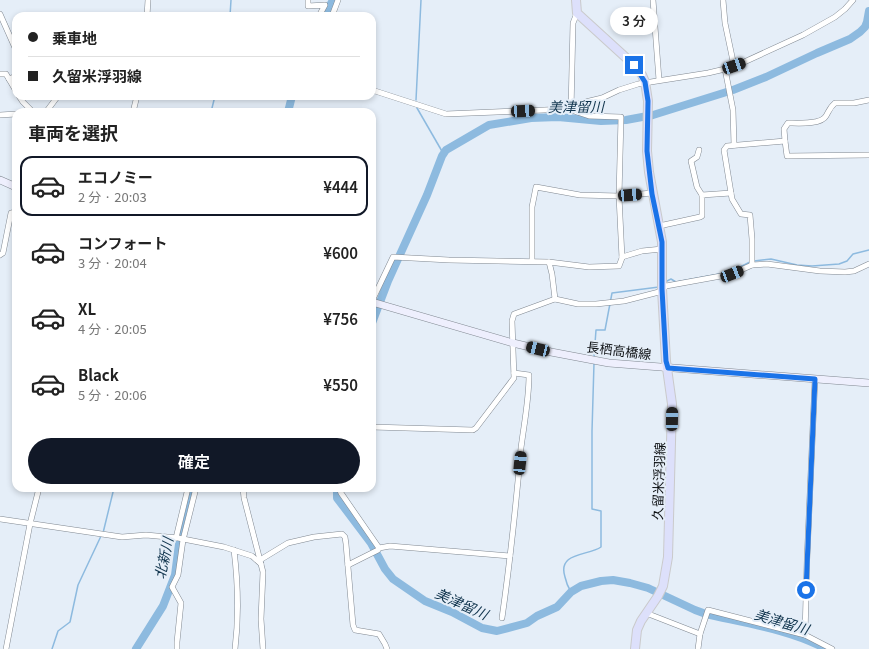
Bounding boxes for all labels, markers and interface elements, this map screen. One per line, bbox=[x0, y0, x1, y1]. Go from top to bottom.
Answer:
callout: 3 分 bbox=[610, 7, 658, 35]
text: 3 分 bbox=[622, 11, 646, 30]
text: 乗車地 bbox=[52, 27, 97, 48]
route end bbox=[625, 56, 643, 74]
car bbox=[721, 56, 747, 76]
text: 久留米浮羽線 bbox=[52, 65, 142, 86]
water label: 美津留川 bbox=[548, 96, 606, 116]
car bbox=[511, 104, 535, 118]
text: 車両を選択 bbox=[28, 119, 118, 145]
text: エコノミー bbox=[78, 166, 153, 187]
icon: car bbox=[30, 168, 66, 204]
text: ¥444 bbox=[323, 176, 358, 197]
text: 2 分 · 20:03 bbox=[78, 187, 147, 206]
car bbox=[618, 188, 642, 202]
text: コンフォート bbox=[78, 232, 168, 253]
icon: car bbox=[30, 234, 66, 270]
text: ¥600 bbox=[323, 242, 358, 263]
text: 3 分 · 20:04 bbox=[78, 253, 147, 272]
car bbox=[719, 264, 745, 284]
text: XL bbox=[78, 298, 96, 319]
icon: car bbox=[30, 300, 66, 336]
text: ¥756 bbox=[323, 308, 358, 329]
text: 4 分 · 20:05 bbox=[78, 319, 147, 338]
street label: 長栖高橋線 bbox=[586, 337, 652, 363]
car bbox=[525, 340, 551, 358]
text: Black bbox=[78, 364, 119, 385]
icon: car bbox=[30, 366, 66, 402]
text: ¥550 bbox=[323, 374, 358, 395]
text: 5 分 · 20:06 bbox=[78, 385, 147, 404]
car bbox=[666, 407, 678, 431]
button: 確定 bbox=[28, 438, 360, 484]
street label: 久留米浮羽線 bbox=[647, 442, 669, 520]
car bbox=[513, 450, 527, 476]
water label: 北新川 bbox=[149, 533, 178, 581]
route start bbox=[797, 581, 815, 599]
water label: 美津留川 bbox=[432, 582, 493, 624]
water label: 美津留川 bbox=[752, 603, 814, 639]

